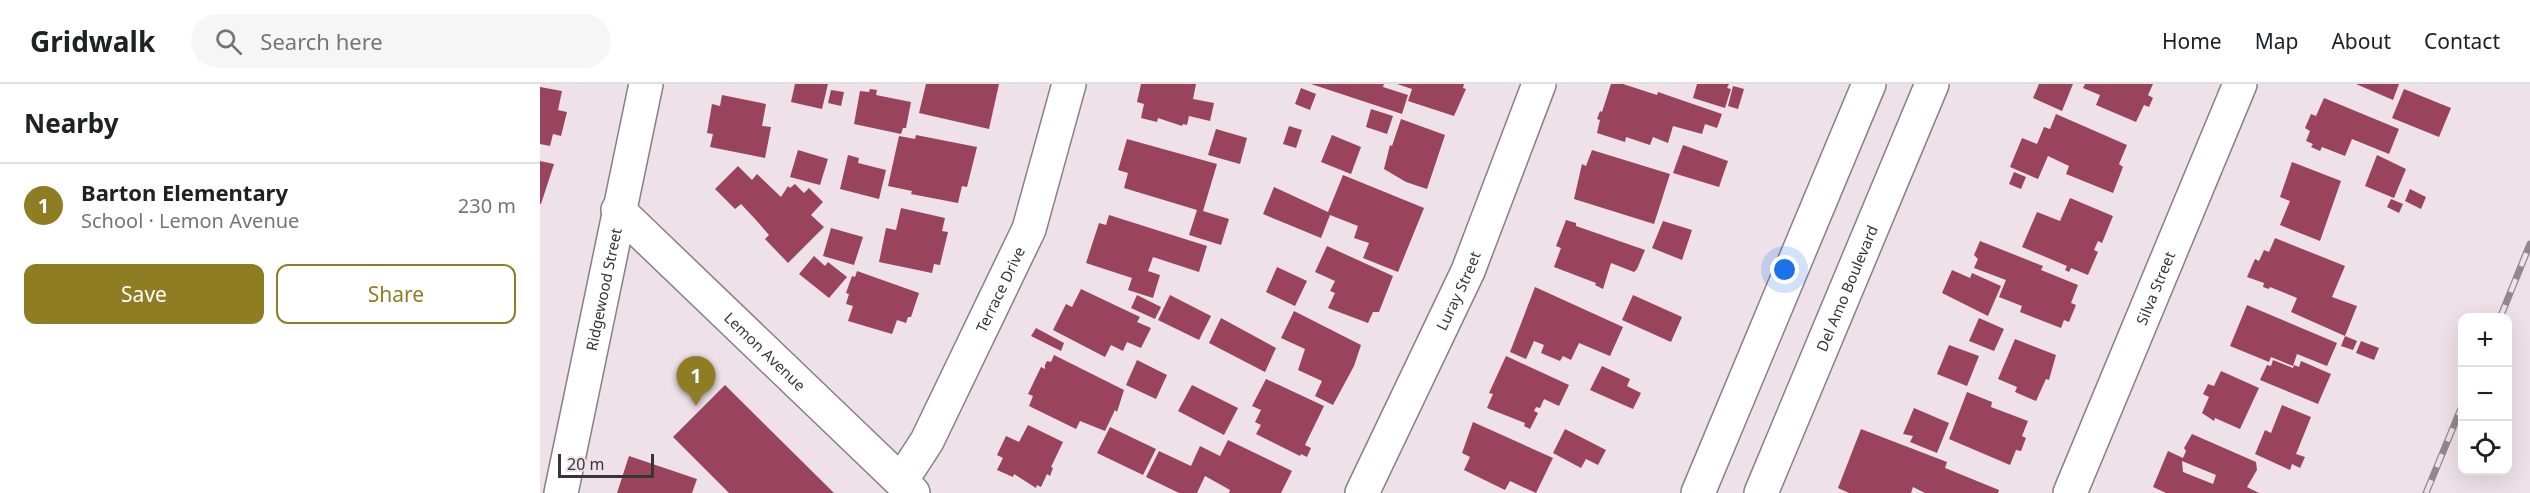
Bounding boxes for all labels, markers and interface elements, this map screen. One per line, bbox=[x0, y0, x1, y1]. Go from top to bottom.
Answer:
search box bbox=[191, 14, 611, 68]
text: Gridwalk bbox=[30, 22, 155, 60]
icon: search bbox=[212, 25, 245, 58]
text: Search here bbox=[260, 26, 383, 56]
text: Home bbox=[2162, 27, 2222, 55]
text: Map bbox=[2255, 27, 2298, 55]
text: About bbox=[2331, 27, 2391, 55]
text: Contact bbox=[2424, 27, 2500, 55]
text: Nearby bbox=[24, 105, 119, 141]
text: Barton Elementary bbox=[81, 177, 288, 207]
text: 1 bbox=[38, 192, 49, 219]
text: 230 m bbox=[458, 192, 516, 219]
text: School · Lemon Avenue bbox=[81, 207, 299, 234]
street label: Del Amo Boulevard bbox=[1811, 222, 1882, 354]
street label: Ridgewood Street bbox=[581, 226, 626, 353]
street label: Terrace Drive bbox=[971, 243, 1029, 336]
street label: Luray Street bbox=[1431, 248, 1485, 334]
street label: Silva Street bbox=[2131, 248, 2180, 328]
your location bbox=[1770, 255, 1799, 284]
button: Save bbox=[24, 264, 264, 324]
button: Share bbox=[276, 264, 516, 324]
street label: Lemon Avenue bbox=[720, 308, 810, 395]
map controls bbox=[2458, 313, 2512, 475]
button: + bbox=[2458, 313, 2512, 367]
pin: 1 bbox=[676, 356, 716, 406]
button: − bbox=[2458, 367, 2512, 421]
button: locate bbox=[2458, 421, 2512, 475]
scale bar bbox=[558, 451, 654, 478]
text: 20 m bbox=[567, 453, 604, 475]

